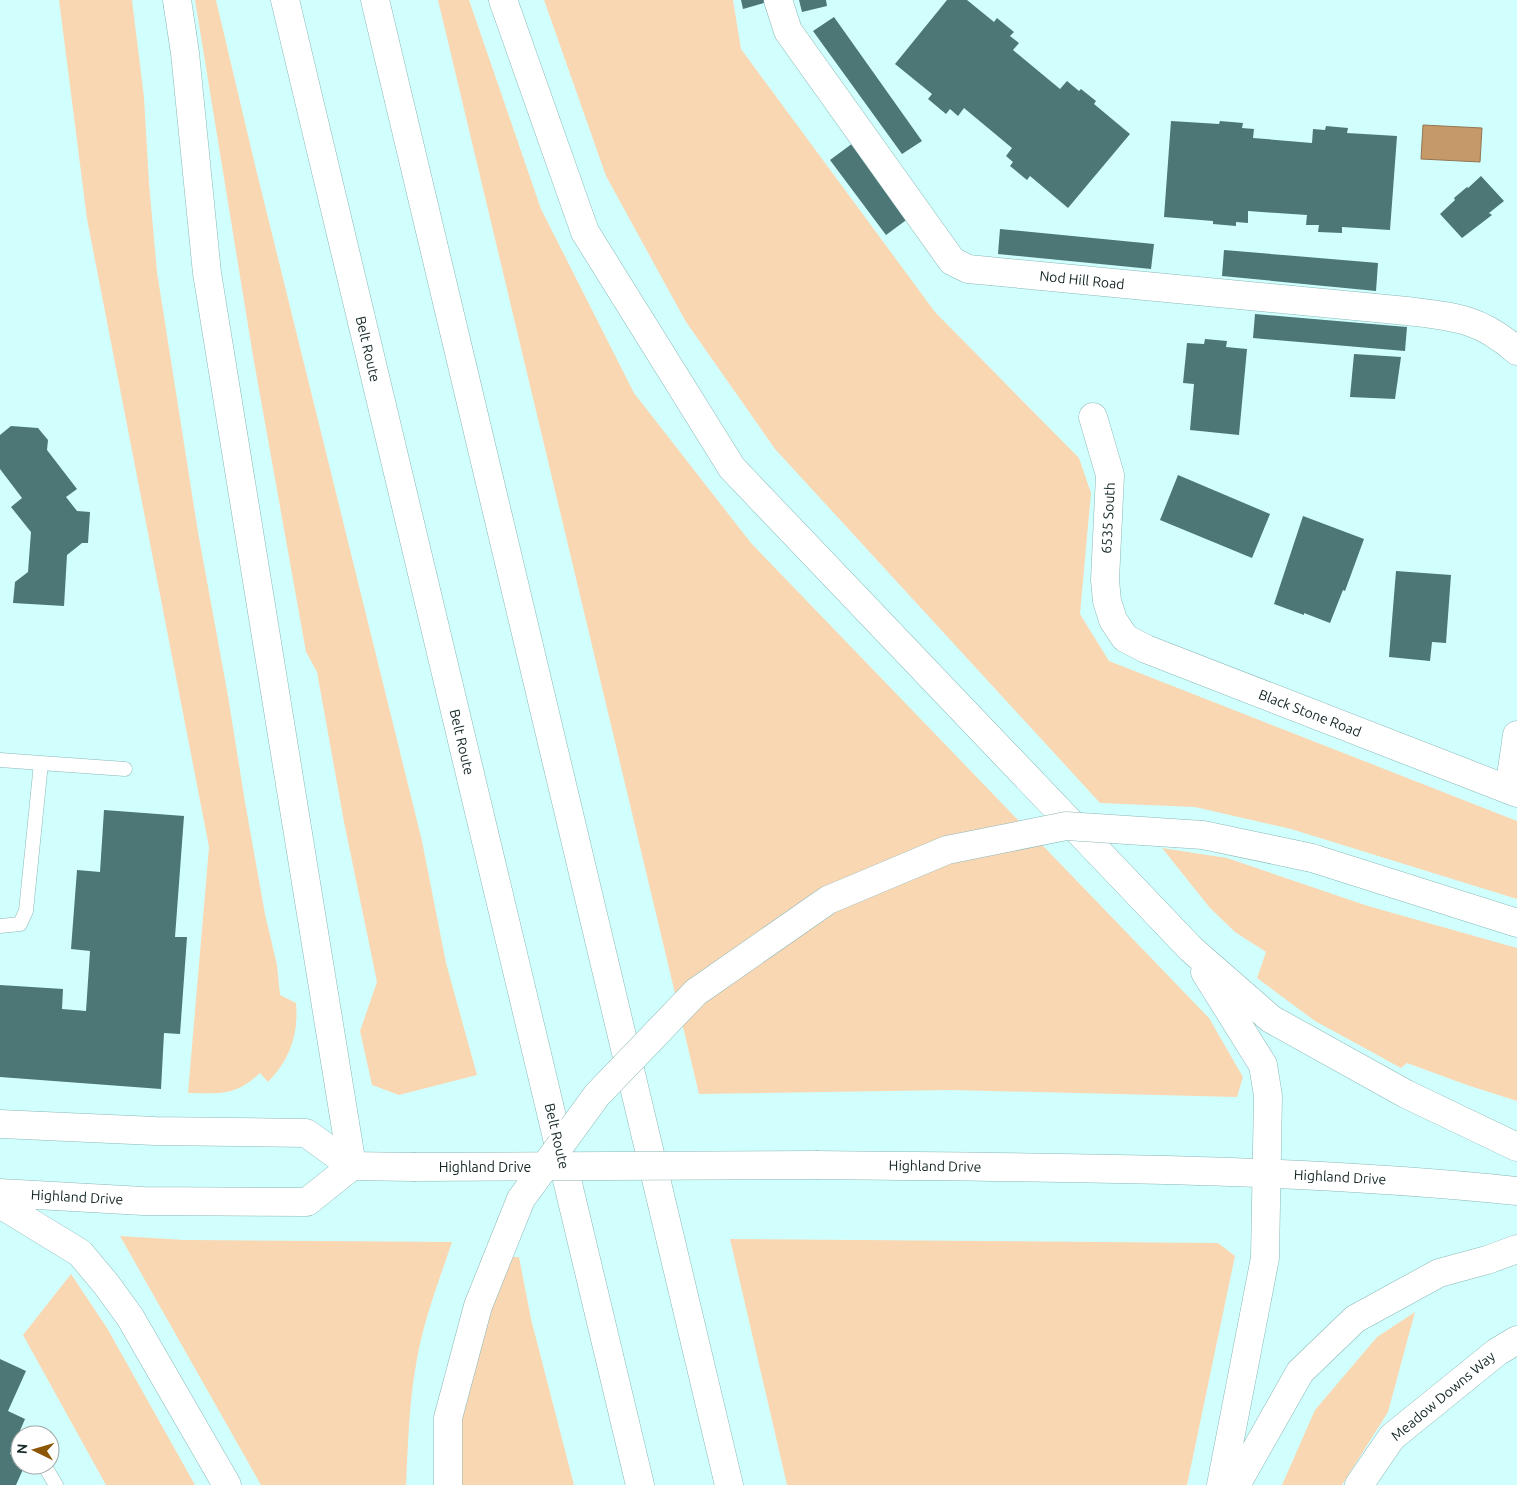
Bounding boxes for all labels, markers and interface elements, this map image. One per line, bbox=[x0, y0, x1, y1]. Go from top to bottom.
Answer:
street label: Nod Hill Road bbox=[1039, 268, 1125, 292]
street label: Belt Route bbox=[353, 315, 383, 383]
street label: 6535 South bbox=[1098, 482, 1118, 554]
street label: Black Stone Road bbox=[1256, 686, 1364, 740]
street label: Belt Route bbox=[447, 708, 477, 776]
street label: Belt Route bbox=[542, 1102, 572, 1170]
street label: Highland Drive bbox=[889, 1157, 981, 1175]
street label: Highland Drive bbox=[439, 1159, 531, 1175]
street label: Highland Drive bbox=[1293, 1167, 1387, 1187]
street label: Highland Drive bbox=[30, 1187, 124, 1207]
street label: Meadow Downs Way bbox=[1388, 1348, 1498, 1444]
north arrow bbox=[10, 1425, 60, 1475]
text: N bbox=[14, 1443, 30, 1455]

